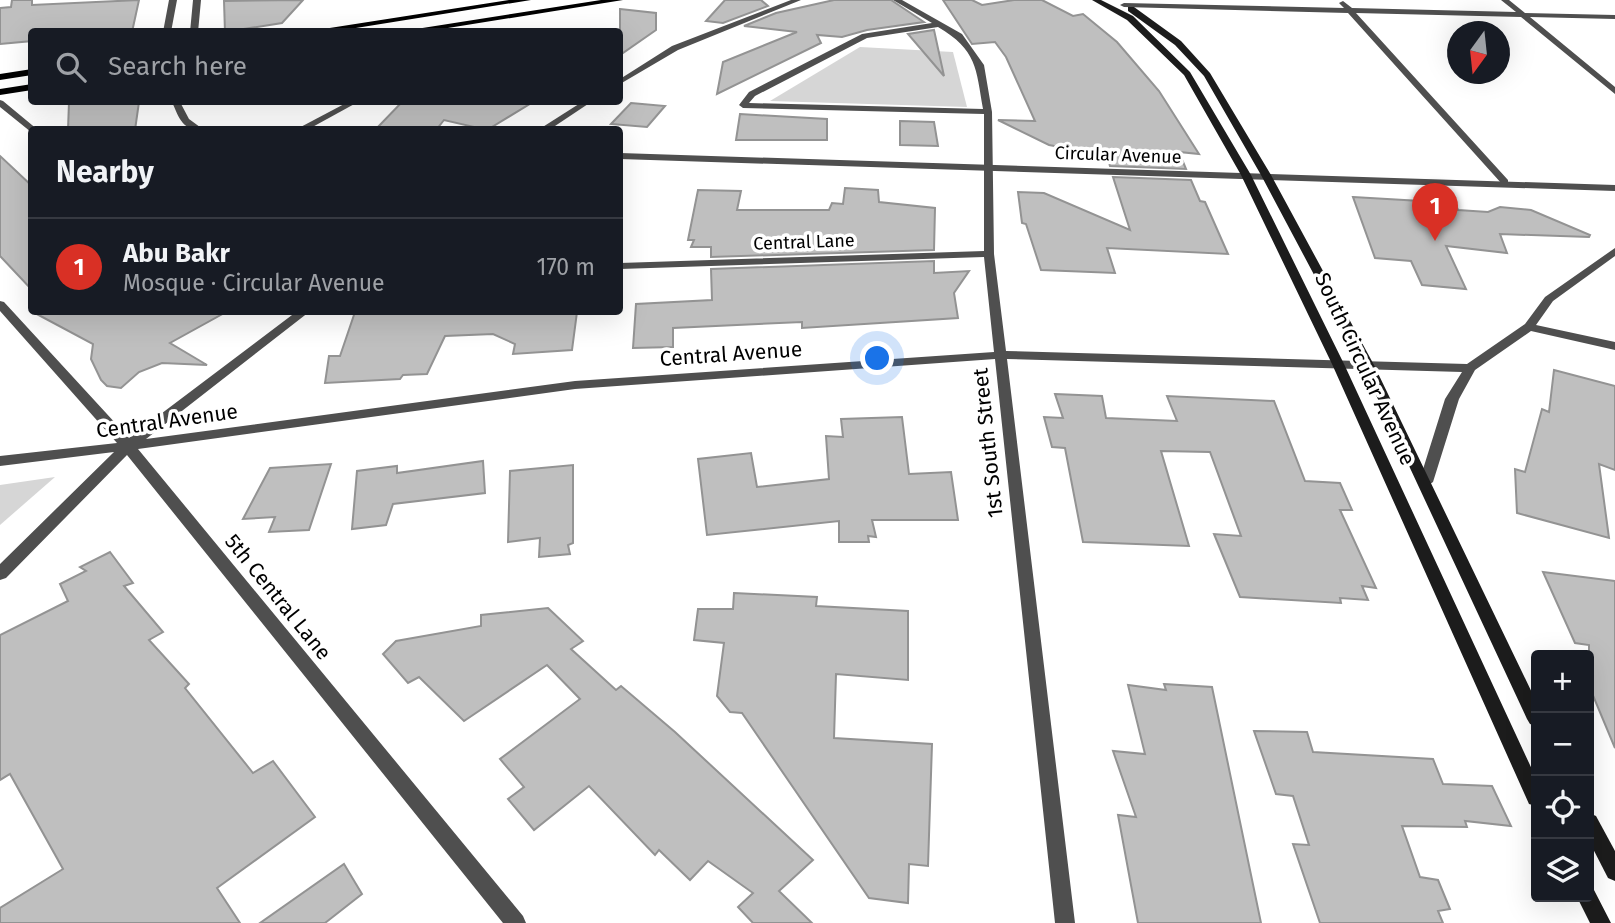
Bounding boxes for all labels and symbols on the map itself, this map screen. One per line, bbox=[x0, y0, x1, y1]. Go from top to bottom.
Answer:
north arrow bbox=[1447, 21, 1510, 84]
street label: Circular Avenue bbox=[1054, 142, 1182, 168]
pin: 1 bbox=[1412, 183, 1458, 241]
street label: Central Lane bbox=[753, 229, 855, 255]
street label: South Circular Avenue bbox=[1309, 269, 1421, 469]
street label: Central Avenue bbox=[659, 336, 803, 372]
your location bbox=[860, 341, 894, 375]
street label: 1st South Street bbox=[967, 366, 1009, 519]
street label: Central Avenue bbox=[95, 398, 239, 444]
street label: 5th Central Lane bbox=[219, 529, 337, 665]

